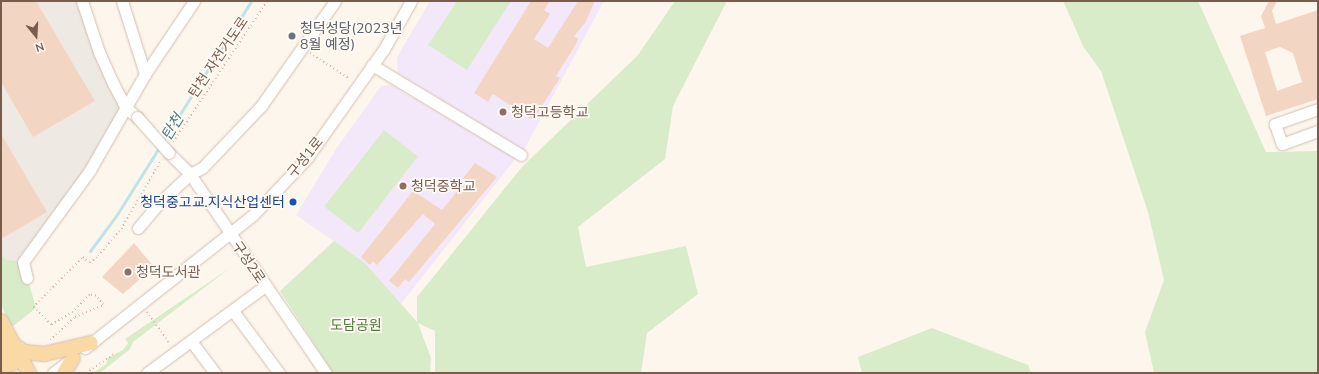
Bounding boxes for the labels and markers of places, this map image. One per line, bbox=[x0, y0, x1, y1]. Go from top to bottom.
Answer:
place label: 청덕성당(2023년 8월 예정) bbox=[300, 20, 402, 52]
marker: 청덕성당(2023년 8월 예정) bbox=[287, 31, 297, 41]
place label: 청덕고등학교 bbox=[511, 104, 588, 120]
marker: 청덕고등학교 bbox=[498, 107, 508, 117]
place label: 청덕중학교 bbox=[411, 178, 475, 194]
marker: 청덕중학교 bbox=[398, 181, 408, 191]
place label: 청덕중고교.지식산업센터 bbox=[140, 194, 285, 210]
marker: 청덕중고교.지식산업센터 bbox=[288, 197, 298, 207]
place label: 청덕도서관 bbox=[136, 264, 200, 280]
marker: 청덕도서관 bbox=[123, 267, 133, 277]

